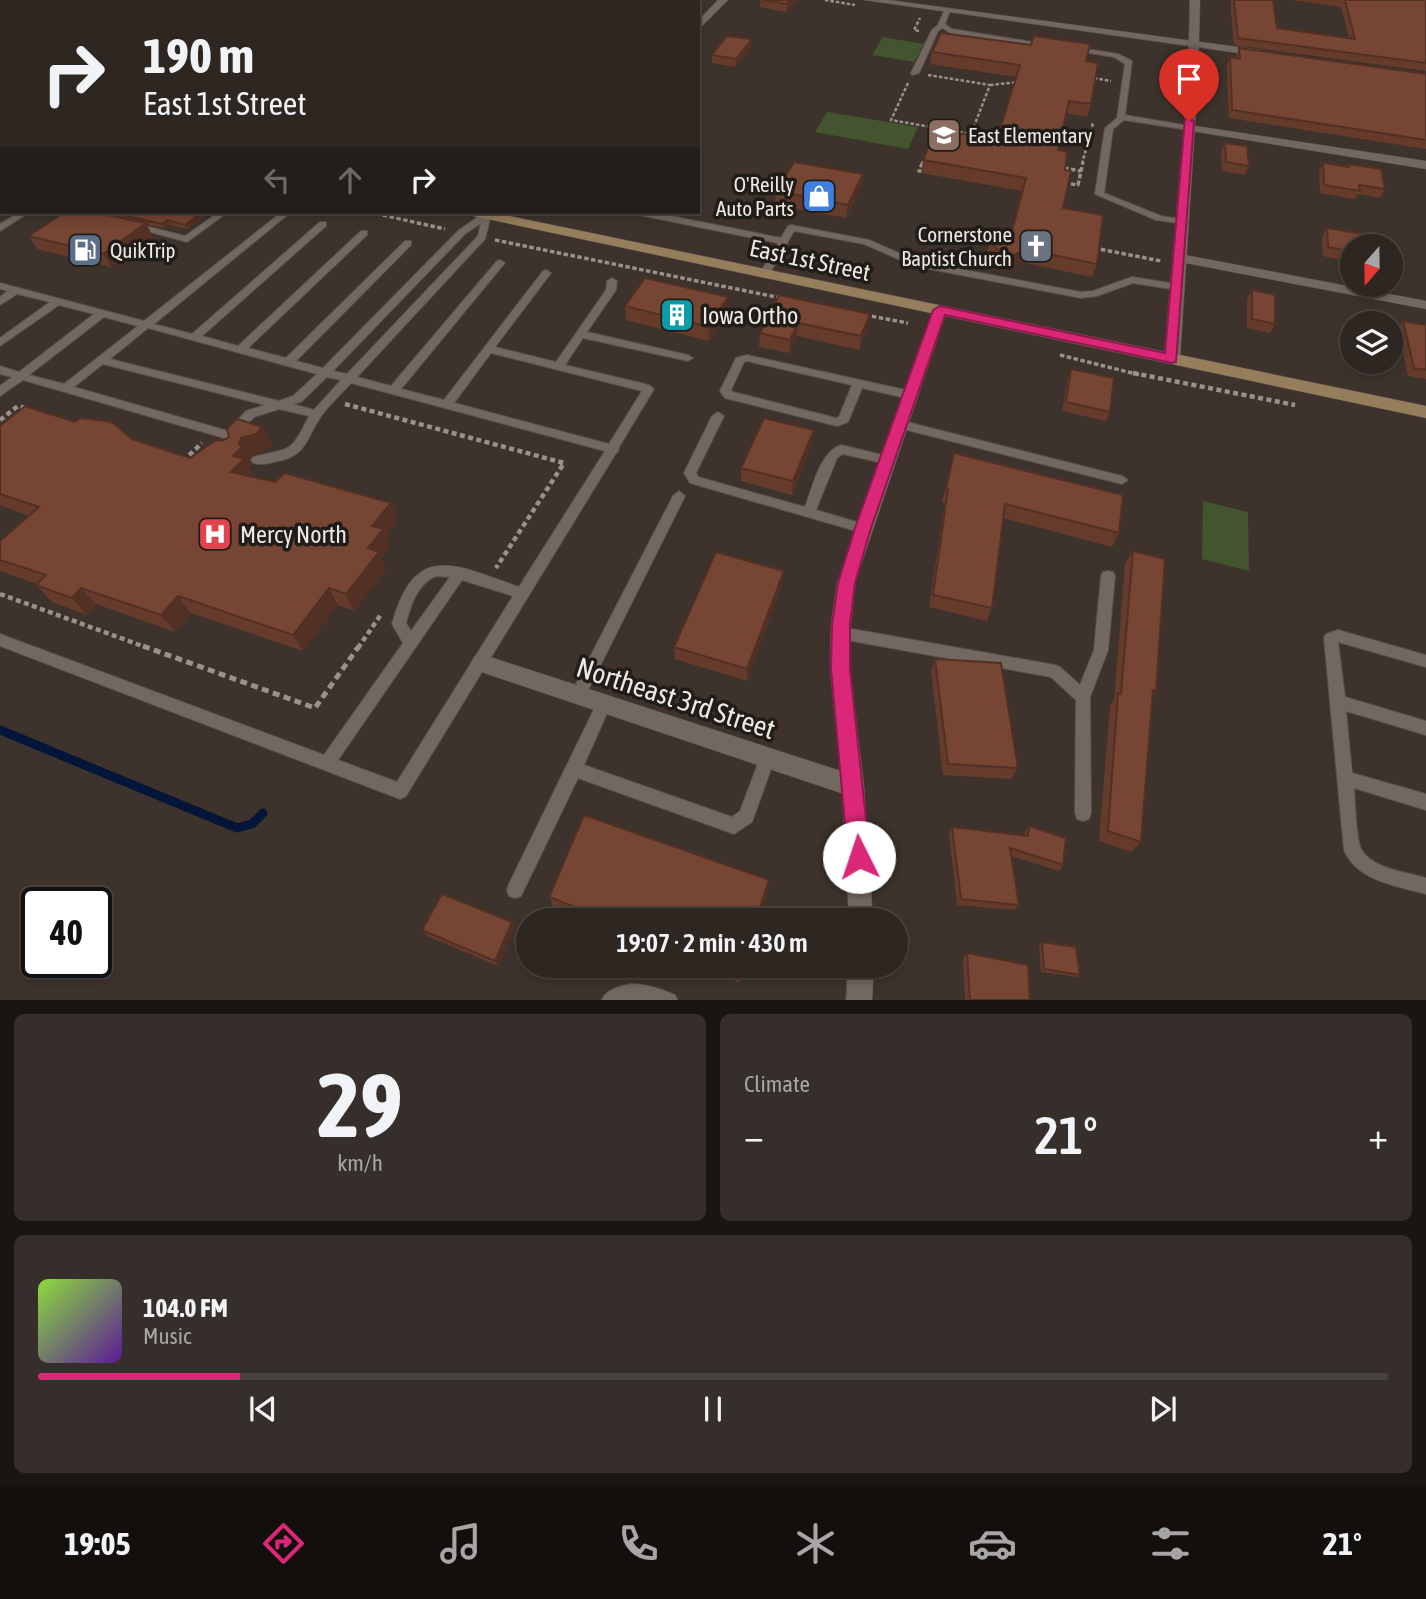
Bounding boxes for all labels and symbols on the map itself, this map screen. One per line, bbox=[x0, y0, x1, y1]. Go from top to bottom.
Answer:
pin bbox=[1159, 49, 1219, 121]
school or university icon: East Elementary bbox=[925, 116, 963, 154]
place label: East Elementary bbox=[968, 123, 1093, 147]
place label: O'Reilly Auto Parts bbox=[716, 172, 794, 220]
shop icon: O'Reilly Auto Parts bbox=[800, 177, 838, 215]
place label: Cornerstone Baptist Church bbox=[901, 222, 1012, 270]
church icon: Cornerstone Baptist Church bbox=[1017, 227, 1055, 265]
fuel station icon: QuikTrip bbox=[66, 231, 104, 269]
street label: East 1st Street bbox=[747, 234, 873, 286]
north arrow bbox=[1340, 234, 1404, 298]
place label: QuikTrip bbox=[110, 238, 175, 262]
building icon: Iowa Ortho bbox=[658, 296, 696, 334]
place label: Iowa Ortho bbox=[702, 302, 798, 329]
hospital icon: Mercy North bbox=[196, 515, 234, 553]
place label: Mercy North bbox=[240, 521, 347, 548]
street label: Northeast 3rd Street bbox=[573, 651, 779, 745]
position arrow bbox=[822, 820, 896, 894]
speed limit sign: 40 bbox=[21, 887, 112, 978]

